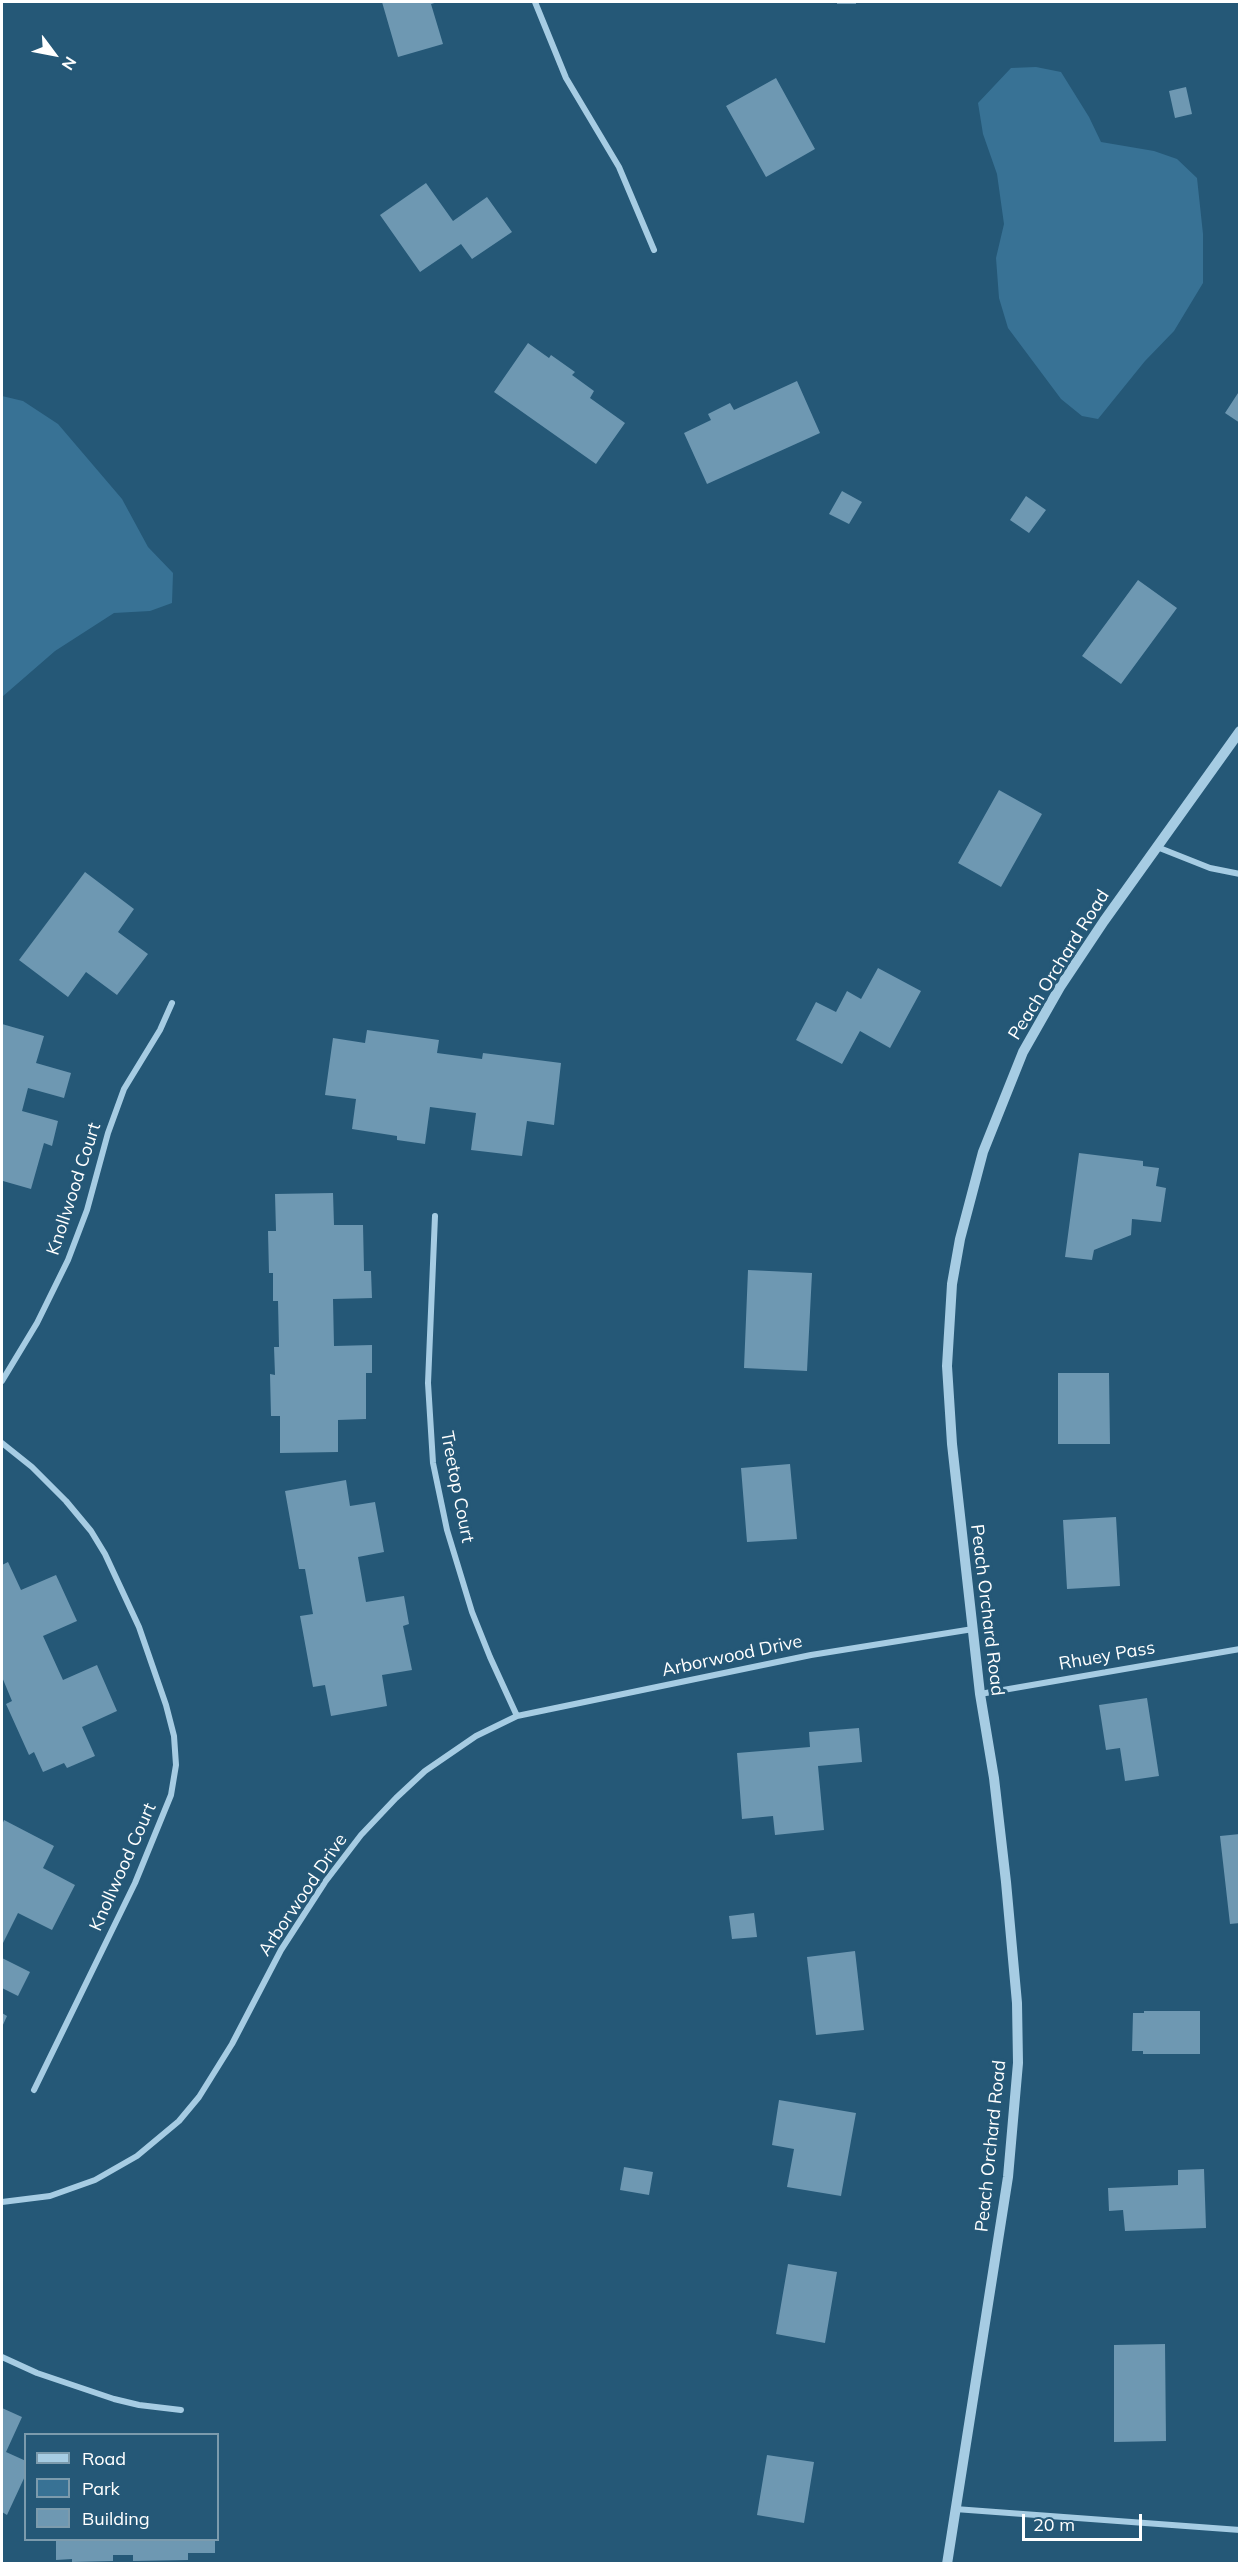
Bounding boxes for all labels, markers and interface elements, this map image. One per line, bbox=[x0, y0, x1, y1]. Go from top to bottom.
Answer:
north arrow bbox=[24, 24, 84, 84]
text: N bbox=[58, 53, 81, 74]
street label: Peach Orchard Road bbox=[1004, 886, 1114, 1044]
street label: Knollwood Court bbox=[42, 1120, 106, 1258]
street label: Treetop Court bbox=[436, 1429, 478, 1545]
street label: Peach Orchard Road bbox=[966, 1523, 1008, 1697]
street label: Arborwood Drive bbox=[660, 1631, 804, 1681]
street label: Rhuey Pass bbox=[1057, 1637, 1157, 1675]
street label: Knollwood Court bbox=[85, 1800, 161, 1934]
street label: Arborwood Drive bbox=[254, 1830, 352, 1960]
street label: Peach Orchard Road bbox=[971, 2059, 1011, 2233]
legend bbox=[24, 2433, 219, 2541]
text: Road bbox=[82, 2447, 126, 2470]
text: Park bbox=[82, 2477, 120, 2500]
scale bar bbox=[1025, 2502, 1145, 2540]
text: Building bbox=[82, 2507, 150, 2530]
text: 20 m bbox=[1033, 2513, 1075, 2536]

